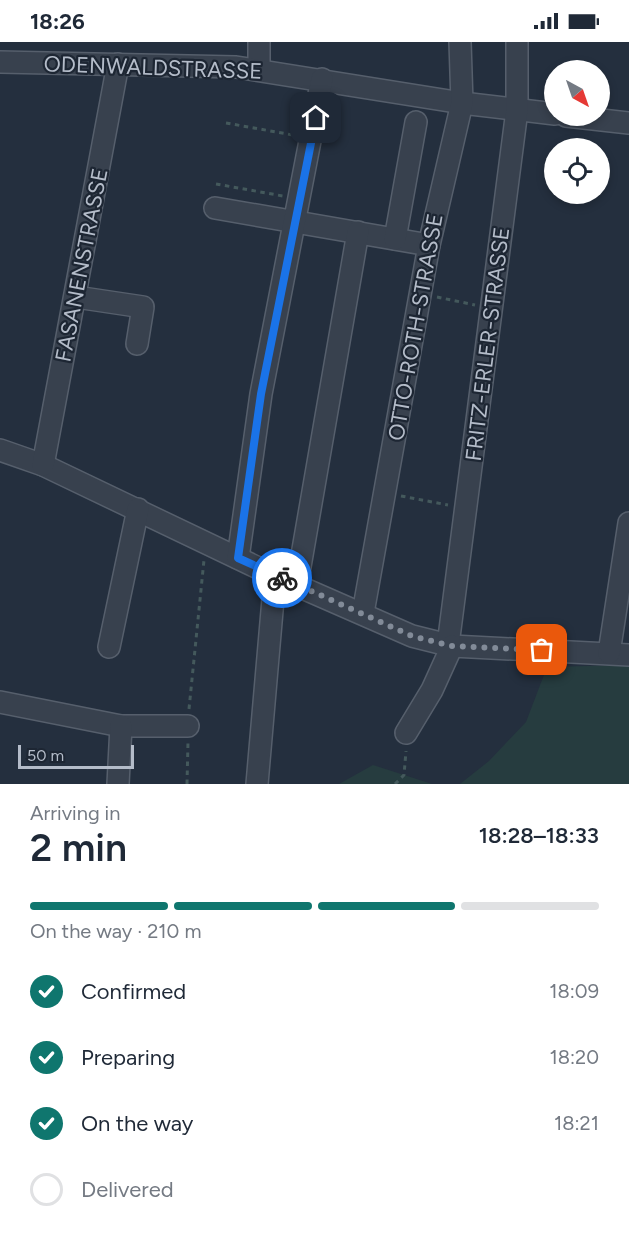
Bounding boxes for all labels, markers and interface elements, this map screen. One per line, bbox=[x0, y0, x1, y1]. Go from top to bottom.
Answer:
text: 18:26 bbox=[30, 8, 85, 35]
street label: ODENWALDSTRASSE bbox=[43, 50, 263, 85]
north arrow bbox=[544, 60, 610, 126]
map controls bbox=[544, 60, 610, 204]
pin bbox=[290, 92, 341, 143]
icon: home bbox=[299, 101, 332, 134]
button: locate bbox=[544, 138, 610, 204]
street label: FASANENSTRASSE bbox=[49, 166, 114, 364]
street label: OTTO-ROTH-STRASSE bbox=[382, 211, 449, 443]
street label: FRITZ-ERLER-STRASSE bbox=[460, 225, 515, 463]
courier bbox=[252, 548, 312, 608]
icon: bike bbox=[266, 562, 299, 595]
pin bbox=[516, 624, 567, 675]
icon: bag bbox=[525, 633, 558, 666]
scale bar bbox=[18, 742, 134, 770]
text: 50 m bbox=[27, 746, 64, 765]
text: Arriving in bbox=[30, 801, 120, 825]
text: 18:28–18:33 bbox=[479, 822, 599, 849]
text: 2 min bbox=[30, 824, 127, 871]
text: On the way · 210 m bbox=[30, 919, 201, 943]
icon: check bbox=[30, 975, 63, 1008]
text: Confirmed bbox=[81, 978, 186, 1005]
text: 18:09 bbox=[549, 979, 599, 1003]
icon: check bbox=[30, 1041, 63, 1074]
text: Preparing bbox=[81, 1044, 175, 1071]
text: 18:20 bbox=[549, 1045, 599, 1069]
icon: check bbox=[30, 1107, 63, 1140]
text: On the way bbox=[81, 1110, 193, 1137]
text: 18:21 bbox=[554, 1111, 599, 1135]
text: Delivered bbox=[81, 1176, 174, 1203]

